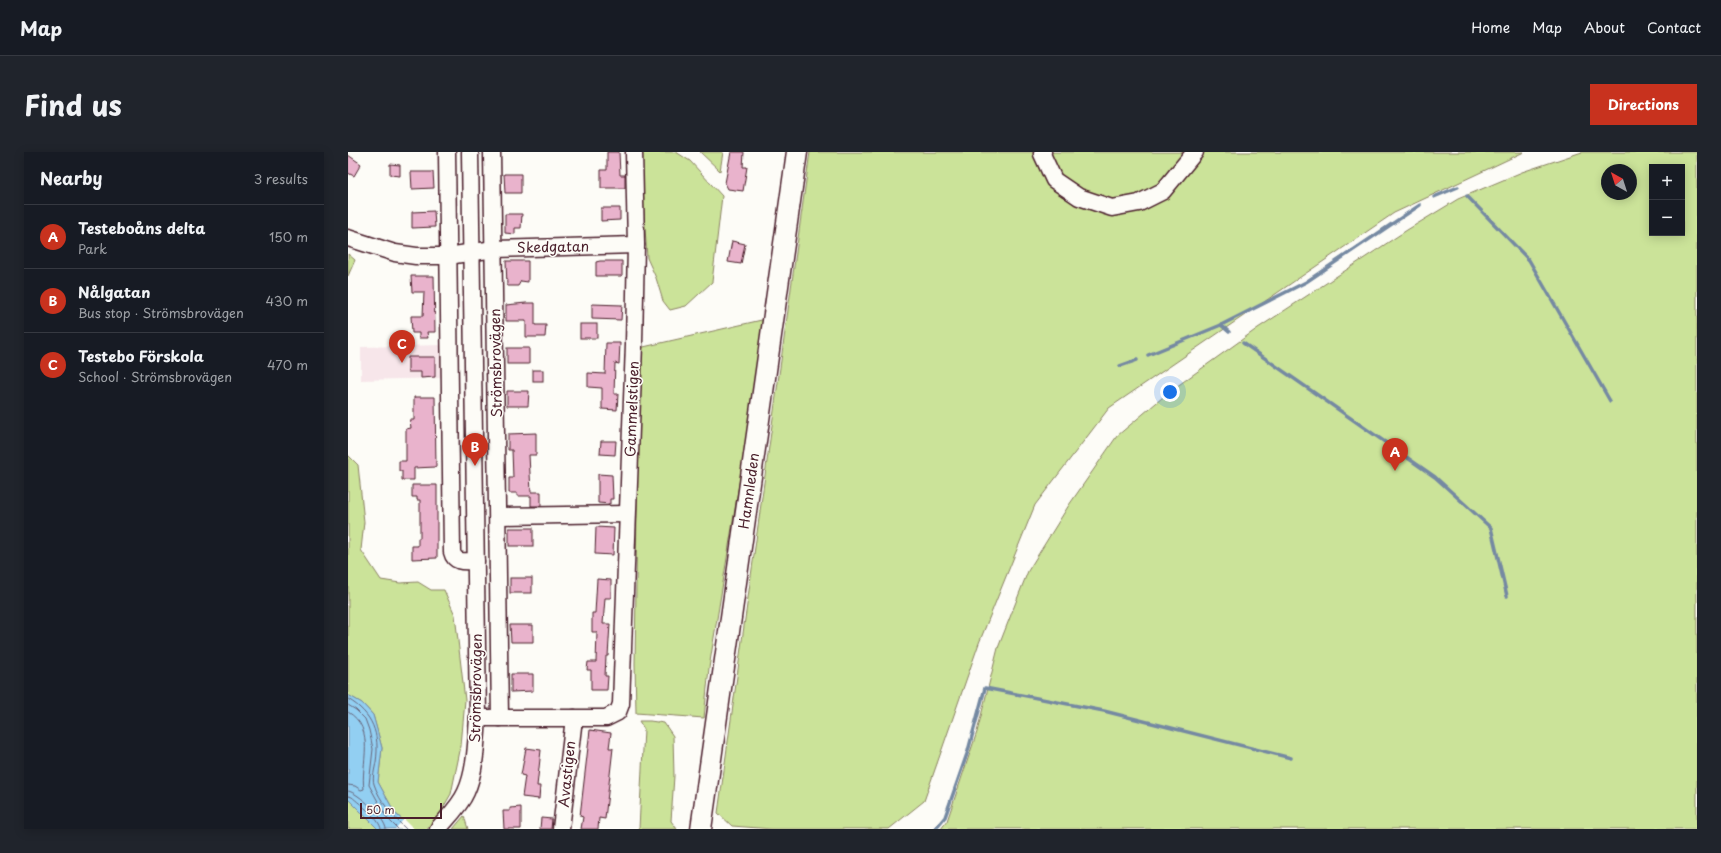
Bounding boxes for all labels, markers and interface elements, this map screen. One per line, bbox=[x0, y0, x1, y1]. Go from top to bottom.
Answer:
text: Map bbox=[20, 14, 62, 42]
text: Home bbox=[1471, 17, 1510, 38]
text: Map bbox=[1532, 17, 1562, 38]
text: About bbox=[1584, 17, 1625, 38]
text: Contact bbox=[1647, 17, 1701, 38]
text: Find us bbox=[24, 83, 122, 126]
button: Directions bbox=[1590, 84, 1697, 125]
north arrow bbox=[1601, 164, 1637, 200]
map controls bbox=[1649, 164, 1685, 236]
button: + bbox=[1649, 164, 1685, 200]
text: Nearby bbox=[40, 165, 102, 191]
text: 3 results bbox=[254, 169, 308, 188]
button: − bbox=[1649, 200, 1685, 236]
text: Testeboåns delta bbox=[78, 216, 205, 239]
text: A bbox=[48, 227, 58, 246]
text: 150 m bbox=[269, 227, 308, 246]
street label: Skedgatan bbox=[517, 235, 589, 258]
text: Park bbox=[78, 239, 107, 258]
text: Nålgatan bbox=[78, 280, 150, 303]
text: B bbox=[49, 291, 57, 310]
text: 430 m bbox=[266, 291, 308, 310]
text: Bus stop · Strömsbrovägen bbox=[78, 303, 244, 322]
street label: Strömsbrovägen bbox=[484, 308, 507, 418]
pin: C bbox=[389, 330, 415, 363]
text: Testebo Förskola bbox=[78, 344, 204, 367]
text: C bbox=[48, 355, 58, 374]
text: 470 m bbox=[267, 355, 308, 374]
street label: Gammelstigen bbox=[619, 360, 644, 458]
text: School · Strömsbrovägen bbox=[78, 367, 232, 386]
your location bbox=[1160, 382, 1180, 402]
pin: B bbox=[462, 433, 488, 466]
pin: A bbox=[1382, 438, 1408, 471]
street label: Hamnleden bbox=[733, 452, 764, 530]
street label: Strömsbrovägen bbox=[464, 633, 487, 743]
street label: Avastigen bbox=[553, 740, 580, 808]
scale bar bbox=[360, 801, 442, 820]
text: 50 m bbox=[366, 801, 395, 818]

